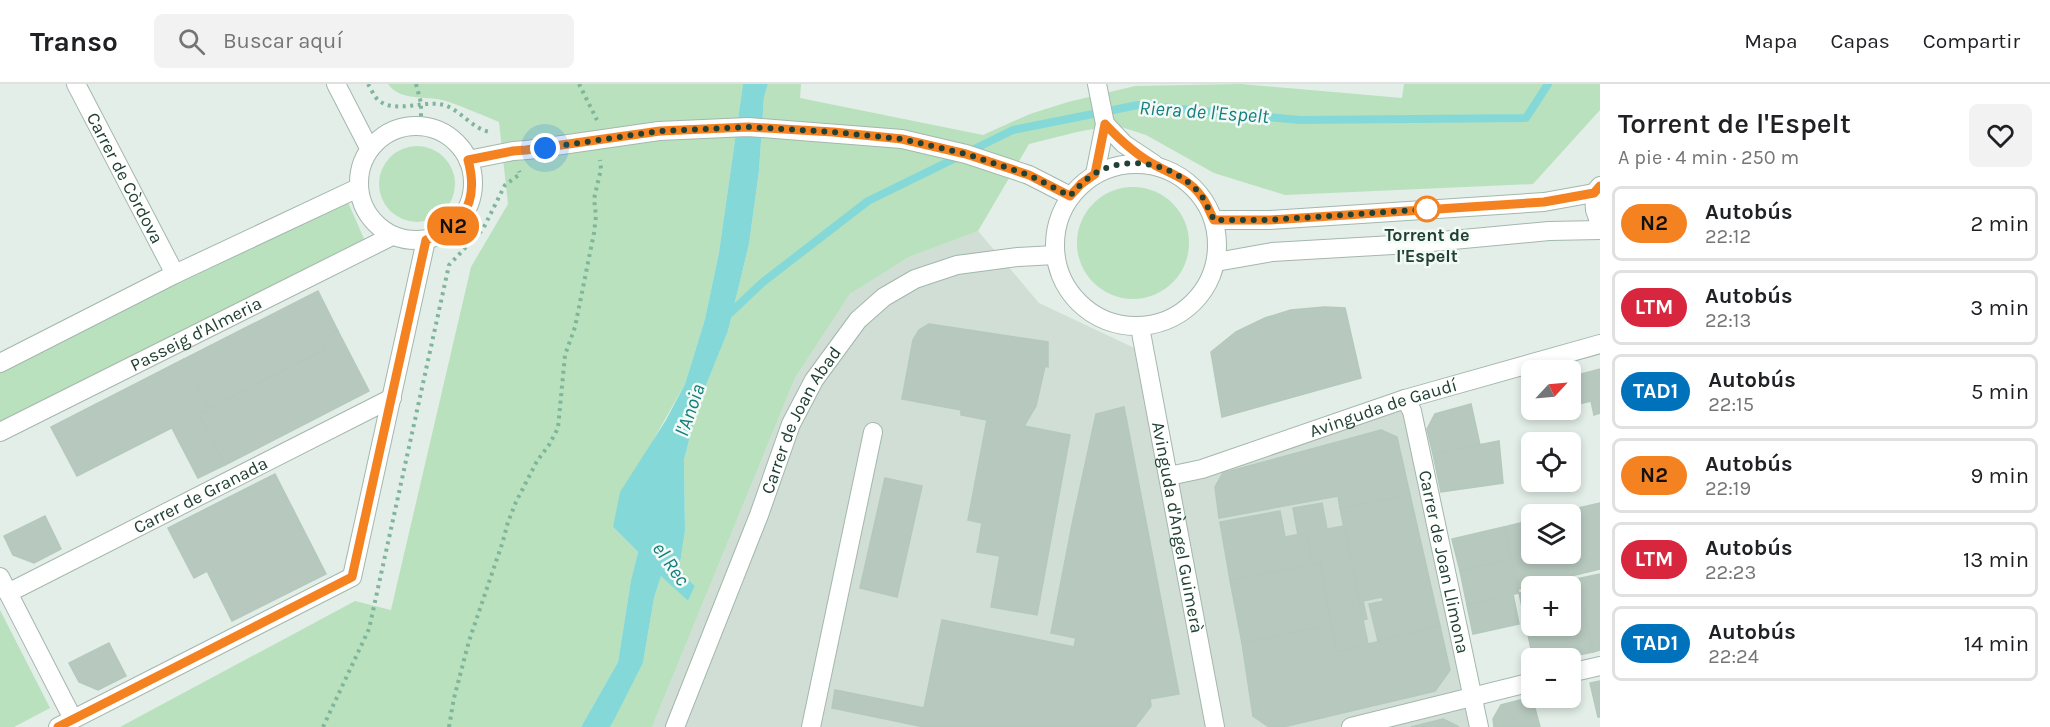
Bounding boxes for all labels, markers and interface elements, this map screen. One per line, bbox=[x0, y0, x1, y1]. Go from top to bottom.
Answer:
search box bbox=[154, 14, 574, 68]
text: Transo bbox=[30, 25, 118, 58]
icon: search bbox=[175, 25, 208, 58]
text: Buscar aquí bbox=[223, 28, 343, 54]
text: Mapa bbox=[1744, 29, 1798, 53]
text: Capas bbox=[1831, 29, 1890, 53]
text: Compartir bbox=[1923, 29, 2020, 53]
water label: Riera de l'Espelt bbox=[1138, 96, 1270, 128]
button: heart bbox=[1969, 104, 2032, 167]
text: Torrent de l'Espelt bbox=[1618, 107, 1851, 140]
street label: Carrer de Còrdova bbox=[82, 109, 168, 247]
your location bbox=[530, 133, 560, 163]
text: A pie · 4 min · 250 m bbox=[1618, 146, 1799, 169]
marker: Torrent de l'Espelt bbox=[1414, 196, 1440, 222]
text: Autobús bbox=[1705, 199, 1793, 225]
line badge: N2 bbox=[426, 206, 480, 246]
text: N2 bbox=[1640, 211, 1668, 235]
text: 2 min bbox=[1971, 211, 2029, 237]
text: N2 bbox=[439, 214, 467, 238]
place label: Torrent de l'Espelt bbox=[1384, 224, 1470, 267]
text: 22:12 bbox=[1705, 225, 1751, 248]
text: Autobús bbox=[1705, 283, 1793, 309]
street label: Passeig d'Almeria bbox=[126, 292, 265, 376]
text: LTM bbox=[1635, 295, 1673, 319]
text: 3 min bbox=[1970, 295, 2029, 321]
text: 22:13 bbox=[1705, 309, 1751, 332]
street label: Carrer de Joan Abad bbox=[756, 342, 846, 497]
north arrow bbox=[1521, 360, 1581, 420]
map controls bbox=[1521, 360, 1581, 708]
text: Autobús bbox=[1708, 367, 1796, 393]
street label: Avinguda de Gaudí bbox=[1306, 374, 1460, 442]
text: TAD1 bbox=[1633, 379, 1678, 403]
text: 5 min bbox=[1971, 379, 2029, 405]
water label: l'Anoia bbox=[670, 381, 710, 439]
text: 22:15 bbox=[1708, 393, 1754, 416]
street label: Avinguda d'Àngel Guimerà bbox=[1147, 420, 1208, 635]
button: locate bbox=[1521, 432, 1581, 492]
text: Autobús bbox=[1705, 451, 1793, 477]
street label: Carrer de Granada bbox=[130, 452, 271, 538]
text: N2 bbox=[1640, 463, 1668, 487]
text: 9 min bbox=[1971, 463, 2029, 489]
street label: Carrer de Joan Llimona bbox=[1414, 468, 1474, 655]
text: 22:19 bbox=[1705, 477, 1751, 500]
button: layers bbox=[1521, 504, 1581, 564]
text: Autobús bbox=[1705, 535, 1793, 561]
water label: el Rec bbox=[648, 538, 694, 590]
text: LTM bbox=[1635, 547, 1673, 571]
text: 13 min bbox=[1963, 547, 2029, 573]
text: 22:23 bbox=[1705, 561, 1756, 584]
button: + bbox=[1521, 576, 1581, 636]
text: Autobús bbox=[1708, 619, 1796, 645]
text: TAD1 bbox=[1633, 631, 1678, 655]
text: 14 min bbox=[1964, 631, 2029, 657]
text: 22:24 bbox=[1708, 645, 1759, 668]
button: − bbox=[1521, 648, 1581, 708]

